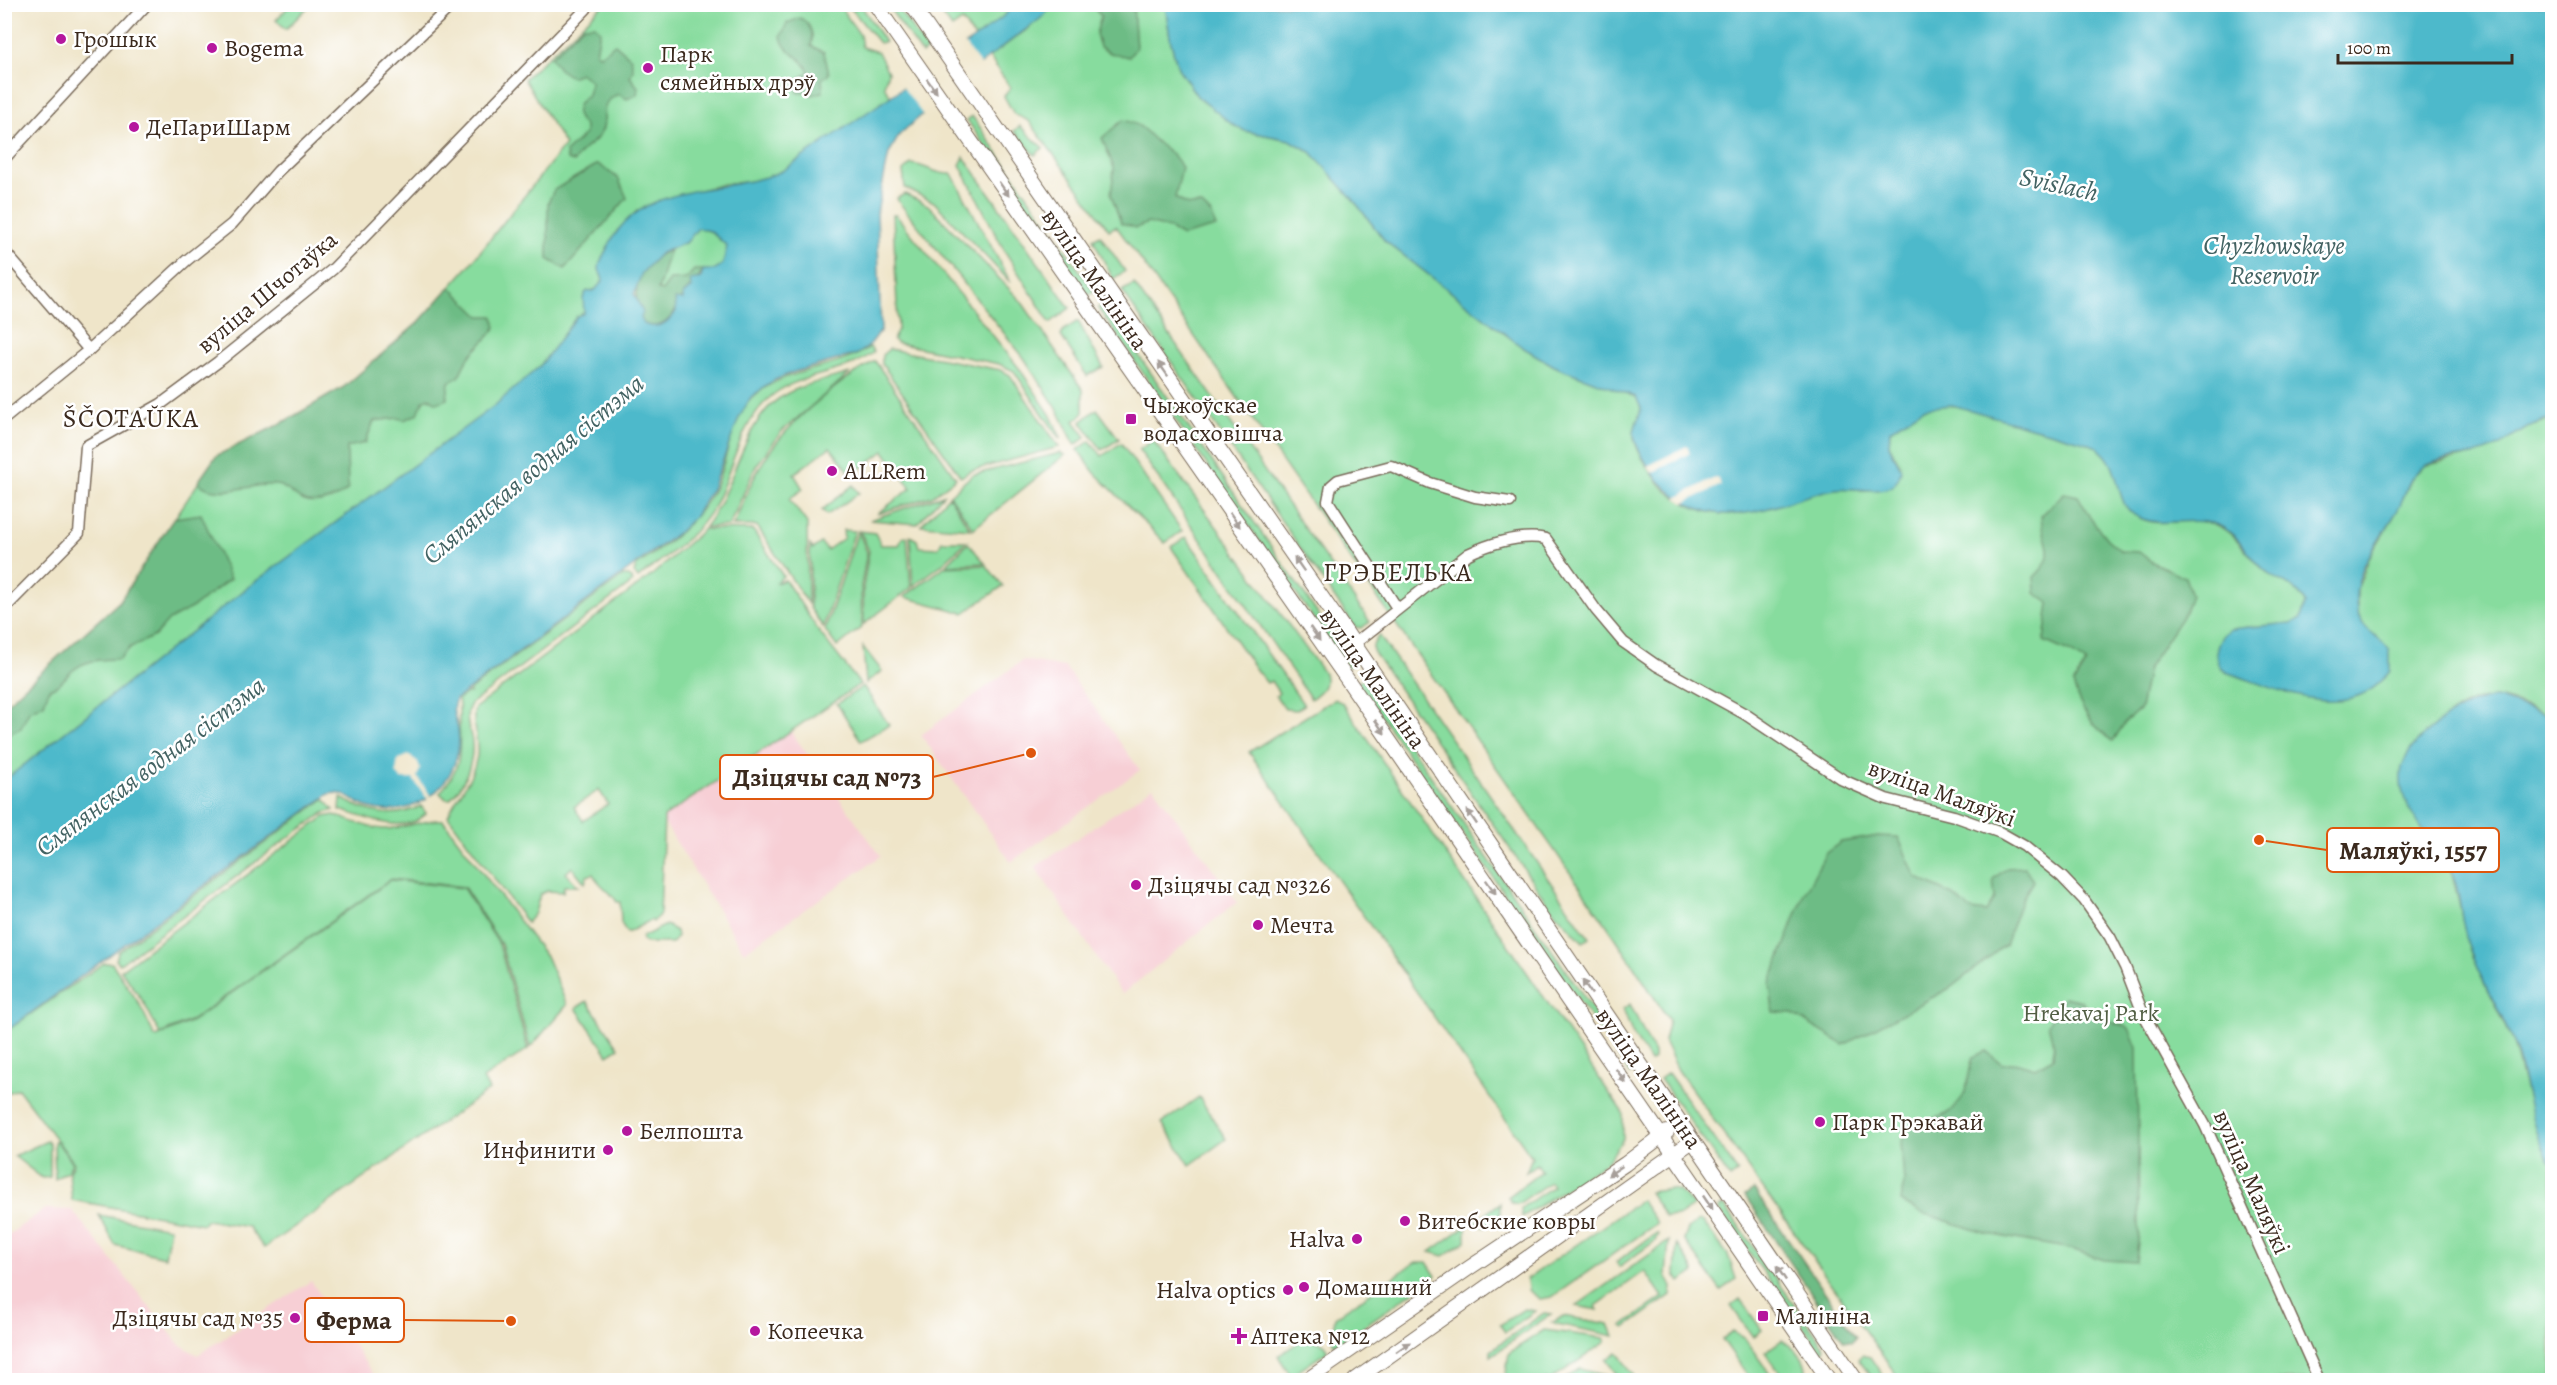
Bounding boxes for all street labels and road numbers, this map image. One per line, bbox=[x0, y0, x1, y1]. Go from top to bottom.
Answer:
street label: вуліца Малініна bbox=[1034, 202, 1156, 356]
street label: вуліца Шчотаўка bbox=[190, 224, 344, 360]
street label: вуліца Малініна bbox=[1312, 601, 1434, 755]
street label: вуліца Маляўкі bbox=[1864, 751, 2020, 835]
street label: вуліца Малініна bbox=[1588, 1001, 1710, 1155]
street label: вуліца Маляўкі bbox=[2206, 1105, 2298, 1259]

